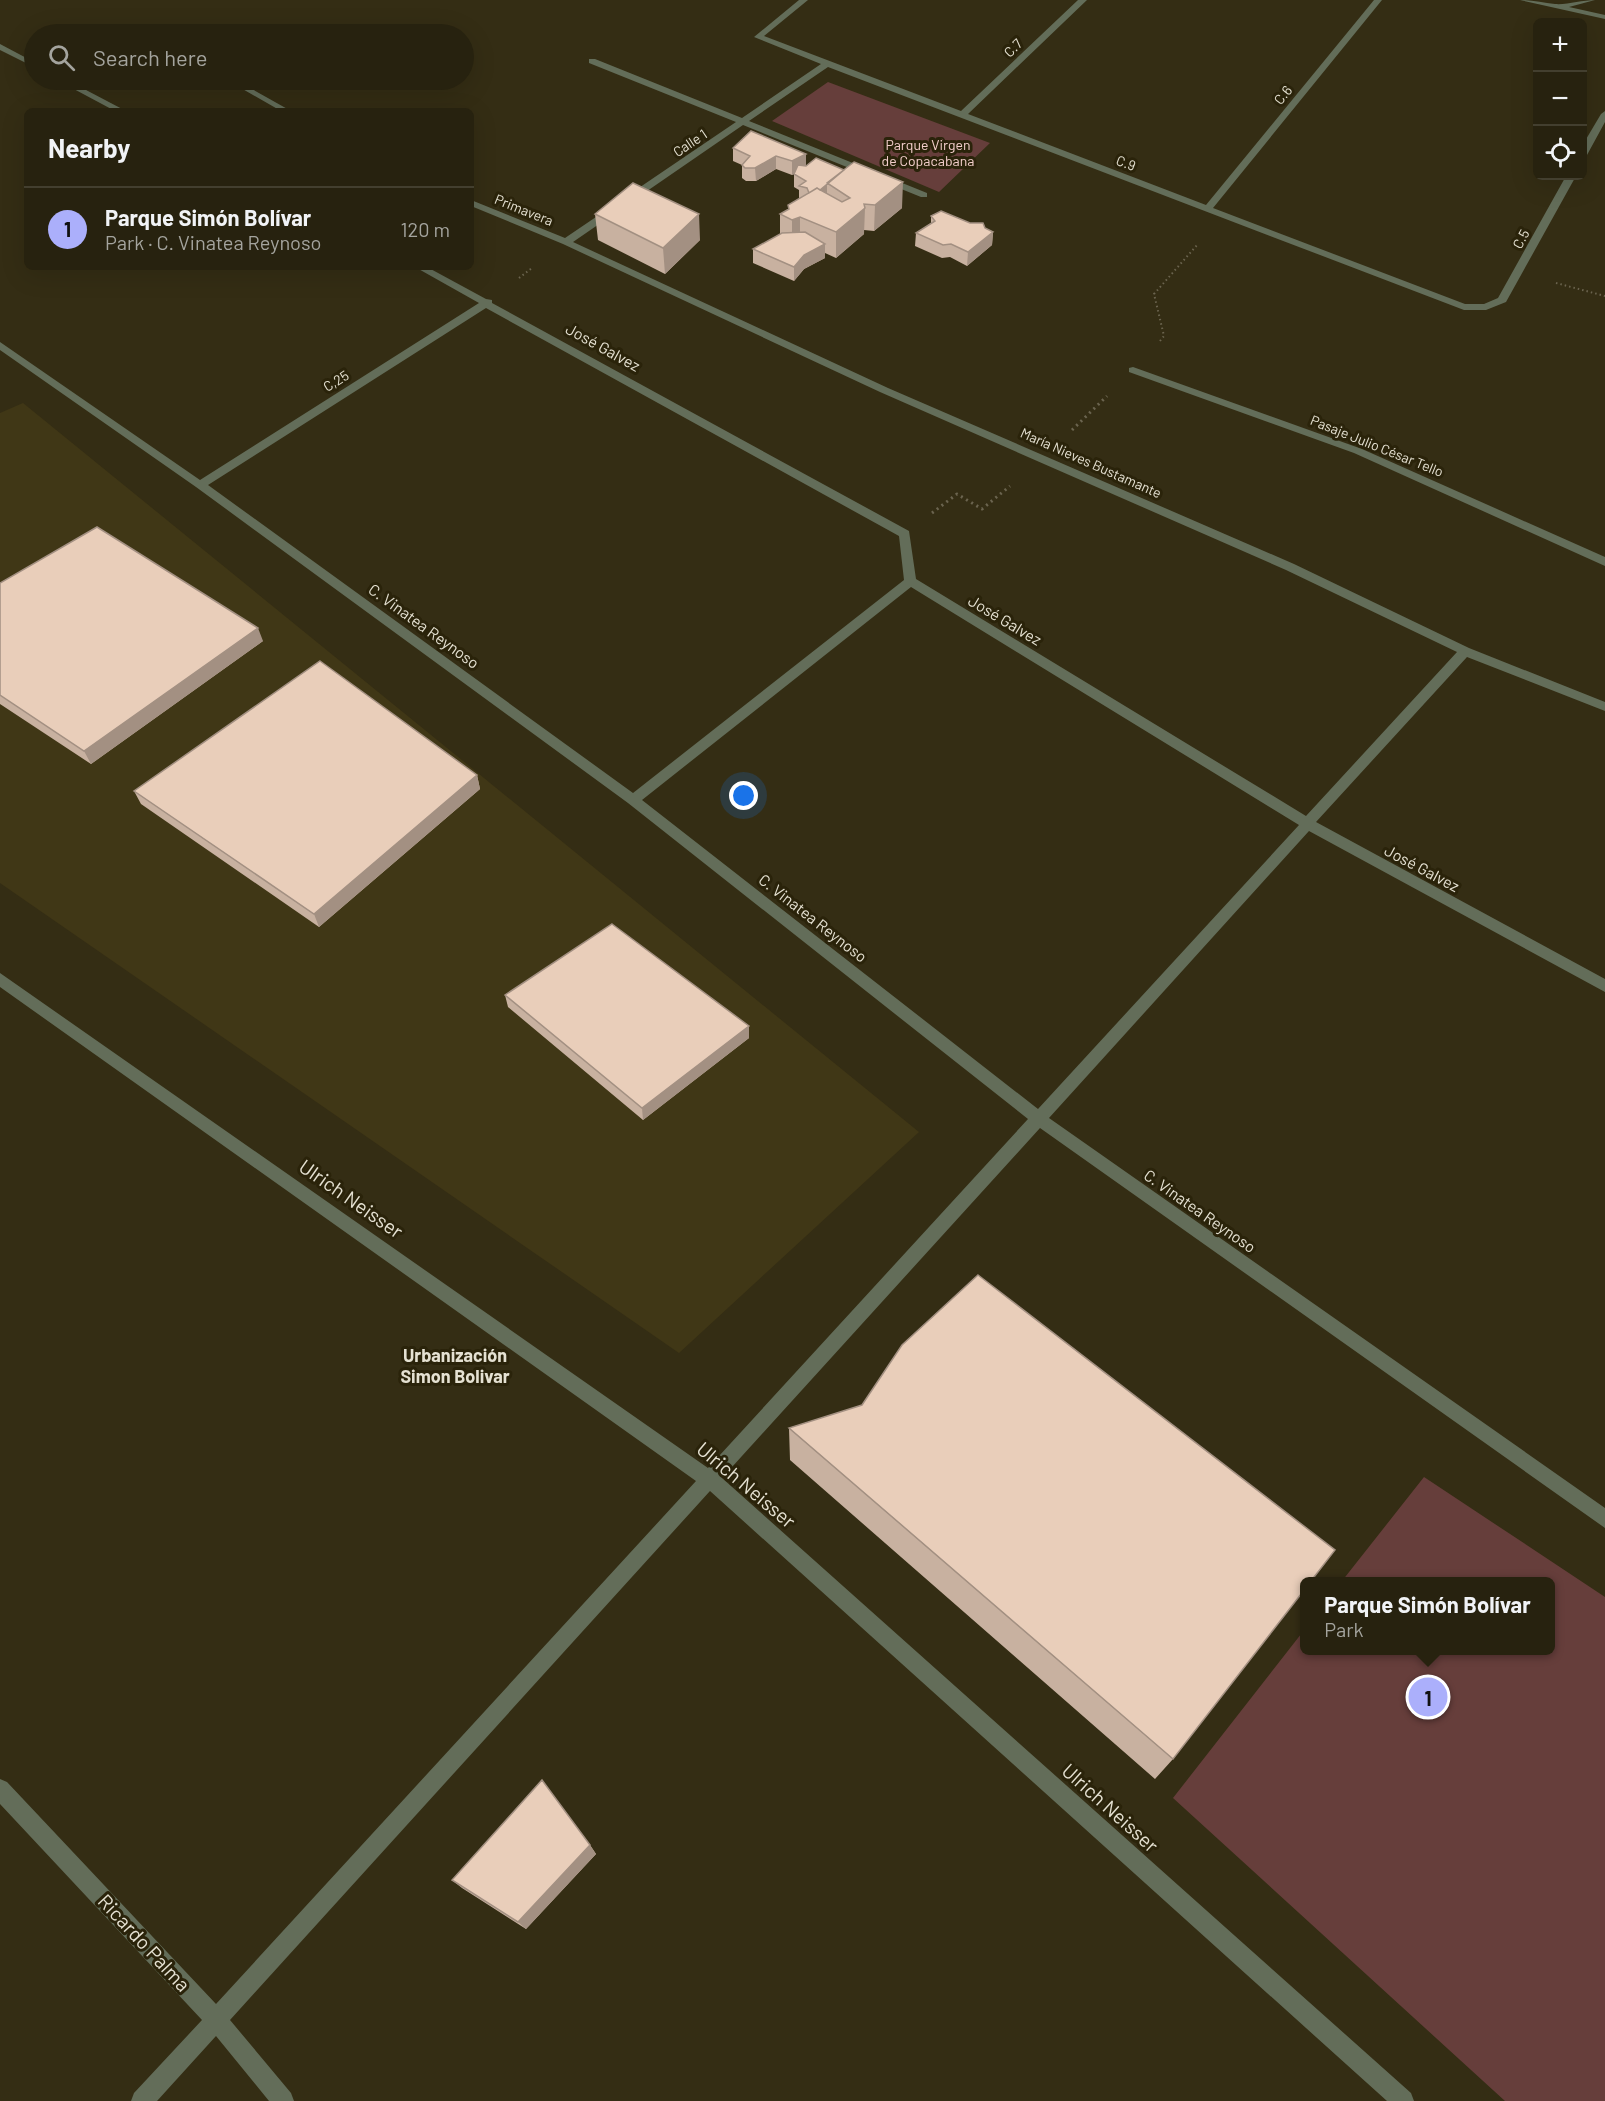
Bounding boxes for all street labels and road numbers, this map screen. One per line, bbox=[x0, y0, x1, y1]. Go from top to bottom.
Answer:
street label: C.7 bbox=[1000, 35, 1026, 60]
street label: C.6 bbox=[1270, 82, 1295, 108]
street label: Calle 1 bbox=[670, 125, 710, 160]
street label: C.9 bbox=[1114, 151, 1138, 174]
street label: Primavera bbox=[492, 190, 556, 229]
street label: C.5 bbox=[1508, 226, 1533, 251]
street label: José Galvez bbox=[563, 318, 644, 375]
street label: C,25 bbox=[320, 366, 352, 395]
street label: Pasaje Julio César Tello bbox=[1308, 411, 1446, 480]
street label: María Nieves Bustamante bbox=[1018, 424, 1164, 501]
street label: C. Vinatea Reynoso bbox=[365, 579, 483, 672]
street label: José Galvez bbox=[965, 590, 1045, 649]
street label: José Galvez bbox=[1382, 840, 1463, 895]
street label: C. Vinatea Reynoso bbox=[755, 869, 871, 966]
street label: Ulrich Neisser bbox=[295, 1154, 408, 1243]
street label: C. Vinatea Reynoso bbox=[1141, 1165, 1260, 1256]
street label: Ulrich Neisser bbox=[692, 1436, 801, 1532]
street label: Ulrich Neisser bbox=[1058, 1758, 1164, 1857]
street label: Ricardo Palma bbox=[94, 1889, 196, 1996]

